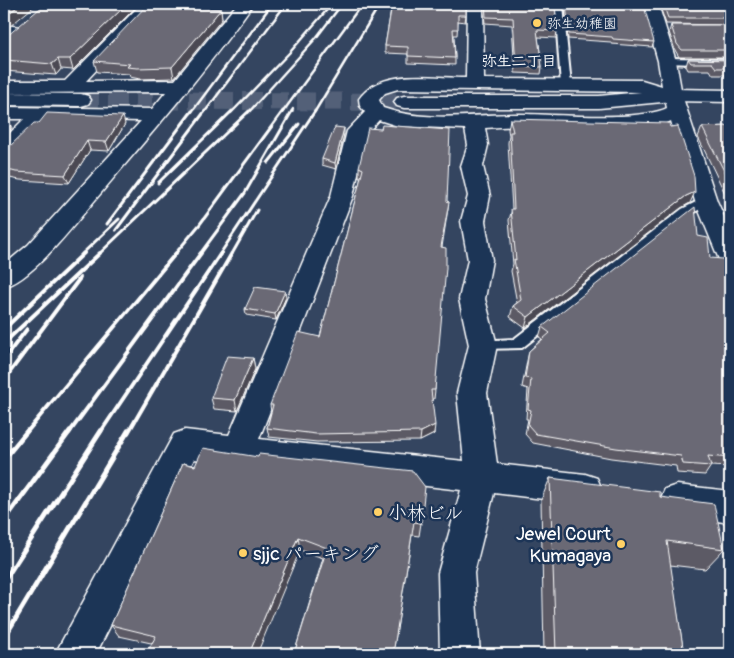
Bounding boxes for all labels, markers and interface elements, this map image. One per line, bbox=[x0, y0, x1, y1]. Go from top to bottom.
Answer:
place label: 弥生幼稚園 bbox=[547, 15, 617, 32]
marker: 弥生幼稚園 bbox=[531, 17, 543, 29]
district label: 弥生二丁目 bbox=[481, 52, 557, 71]
place label: 小林ビル bbox=[388, 501, 464, 525]
marker: 小林ビル bbox=[372, 506, 384, 518]
place label: Jewel Court Kumagaya bbox=[516, 522, 611, 568]
marker: Jewel Court Kumagaya bbox=[615, 538, 627, 550]
place label: sjjc パーキング bbox=[253, 542, 379, 566]
marker: sjjc パーキング bbox=[237, 547, 249, 559]

